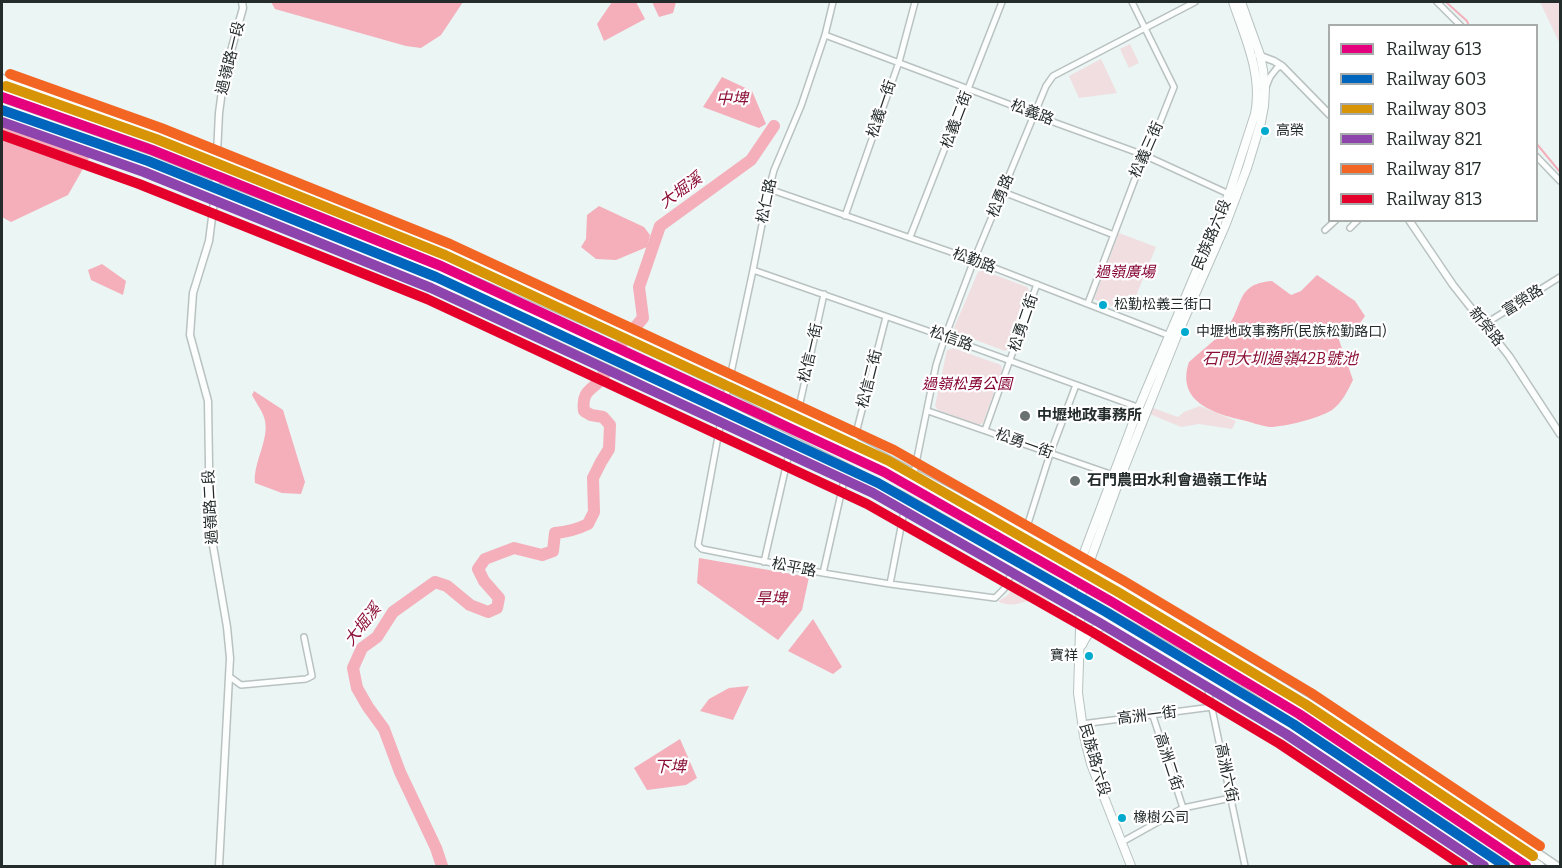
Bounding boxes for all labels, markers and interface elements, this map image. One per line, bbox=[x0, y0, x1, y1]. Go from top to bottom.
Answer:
street label: 過嶺路一段 bbox=[213, 19, 249, 97]
legend bbox=[1328, 24, 1538, 222]
text: Railway 613 bbox=[1386, 38, 1482, 60]
text: Railway 603 bbox=[1386, 68, 1486, 90]
street label: 松義一街 bbox=[864, 78, 900, 140]
street label: 松義二街 bbox=[938, 89, 976, 151]
water label: 中埤 bbox=[716, 90, 748, 110]
street label: 松義路 bbox=[1008, 97, 1056, 129]
text: Railway 803 bbox=[1386, 98, 1487, 120]
street label: 松義三街 bbox=[1127, 119, 1167, 181]
place label: 高榮 bbox=[1276, 123, 1304, 139]
marker: 高榮 bbox=[1259, 125, 1271, 137]
text: Railway 821 bbox=[1386, 128, 1482, 150]
text: Railway 817 bbox=[1386, 158, 1481, 180]
water label: 大堀溪 bbox=[656, 169, 706, 213]
street label: 松勇路 bbox=[984, 172, 1018, 220]
street label: 松仁路 bbox=[754, 177, 780, 225]
text: Railway 813 bbox=[1386, 188, 1482, 210]
street label: 民族路六段 bbox=[1189, 197, 1235, 273]
street label: 松勤路 bbox=[950, 245, 998, 277]
park label: 過嶺廣場 bbox=[1095, 264, 1155, 282]
street label: 富榮路 bbox=[1499, 281, 1547, 321]
street label: 松勇二街 bbox=[1006, 292, 1042, 354]
place label: 松勤松義三街口 bbox=[1114, 297, 1212, 313]
marker: 松勤松義三街口 bbox=[1097, 299, 1109, 311]
street label: 新榮路 bbox=[1465, 304, 1507, 350]
street label: 松信一街 bbox=[795, 322, 827, 384]
street label: 松信路 bbox=[927, 323, 975, 355]
place label: 中壢地政事務所(民族松勤路口) bbox=[1196, 324, 1387, 340]
marker: 中壢地政事務所(民族松勤路口) bbox=[1179, 326, 1191, 338]
street label: 松信二街 bbox=[854, 348, 886, 410]
water label: 石門大圳過嶺42B號池 bbox=[1202, 350, 1358, 370]
park label: 過嶺松勇公園 bbox=[922, 376, 1012, 394]
place label: 中壢地政事務所 bbox=[1037, 407, 1142, 425]
marker: 中壢地政事務所 bbox=[1018, 409, 1032, 423]
street label: 松勇一街 bbox=[993, 425, 1055, 463]
street label: 過嶺路二段 bbox=[200, 469, 222, 545]
place label: 石門農田水利會過嶺工作站 bbox=[1087, 472, 1267, 490]
marker: 石門農田水利會過嶺工作站 bbox=[1068, 474, 1082, 488]
street label: 松平路 bbox=[770, 555, 818, 581]
water label: 旱埤 bbox=[755, 590, 787, 610]
water label: 大堀溪 bbox=[341, 600, 385, 650]
place label: 寶祥 bbox=[1050, 648, 1078, 664]
marker: 寶祥 bbox=[1083, 650, 1095, 662]
street label: 高洲一街 bbox=[1116, 703, 1178, 729]
street label: 民族路六段 bbox=[1075, 721, 1113, 799]
street label: 高洲二街 bbox=[1150, 731, 1186, 793]
street label: 高洲六街 bbox=[1211, 742, 1241, 804]
water label: 下埤 bbox=[654, 758, 686, 778]
place label: 橡樹公司 bbox=[1133, 810, 1189, 826]
marker: 橡樹公司 bbox=[1116, 812, 1128, 824]

